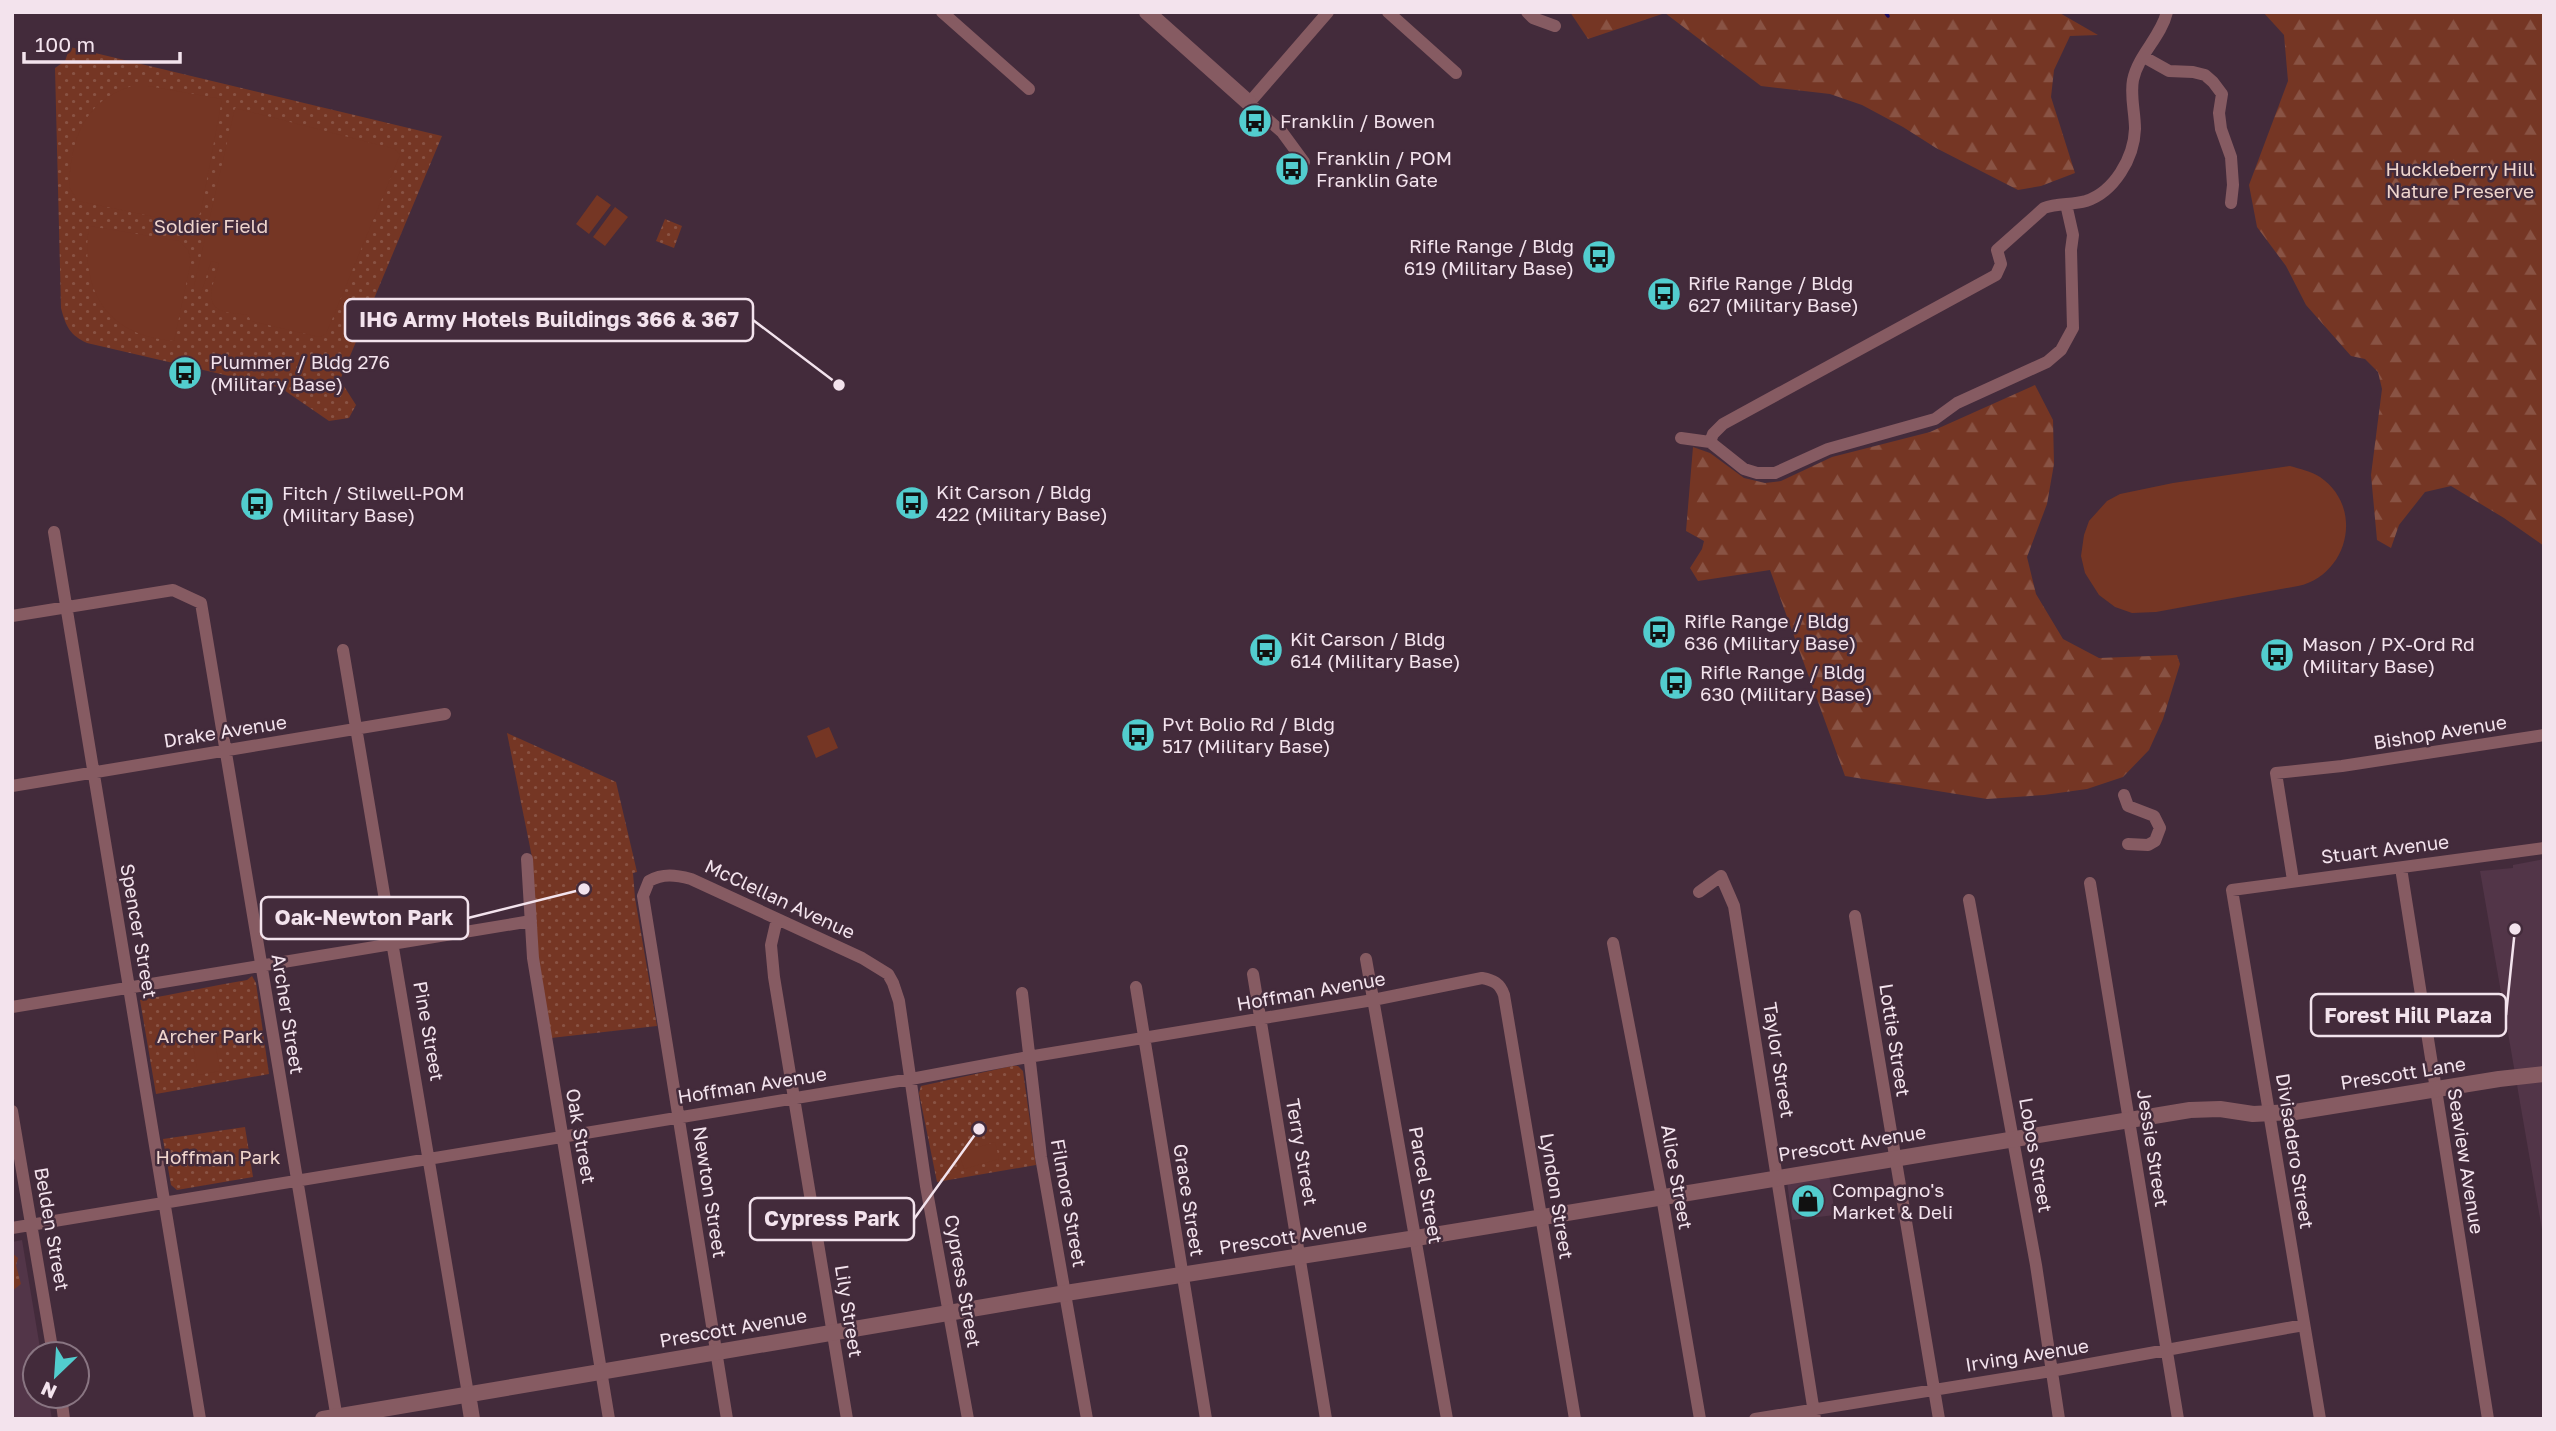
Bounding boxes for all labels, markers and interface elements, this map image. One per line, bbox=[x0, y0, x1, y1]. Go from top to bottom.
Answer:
scale bar bbox=[24, 21, 180, 65]
text: 100 m bbox=[35, 31, 95, 57]
bus stop icon: Franklin / Bowen bbox=[1236, 102, 1274, 140]
place label: Franklin / Bowen bbox=[1280, 109, 1435, 132]
place label: Franklin / POM Franklin Gate bbox=[1316, 146, 1452, 191]
bus stop icon: Franklin / POM Franklin Gate bbox=[1273, 150, 1311, 188]
park label: Huckleberry Hill Nature Preserve bbox=[2385, 157, 2535, 202]
park label: Soldier Field bbox=[154, 214, 268, 237]
place label: Rifle Range / Bldg 619 (Military Base) bbox=[1404, 234, 1574, 279]
bus stop icon: Rifle Range / Bldg 619 (Military Base) bbox=[1580, 238, 1618, 276]
place label: Rifle Range / Bldg 627 (Military Base) bbox=[1688, 271, 1859, 316]
bus stop icon: Rifle Range / Bldg 627 (Military Base) bbox=[1645, 275, 1683, 313]
callout: IHG Army Hotels Buildings 366 & 367 bbox=[345, 299, 753, 341]
text: IHG Army Hotels Buildings 366 & 367 bbox=[359, 306, 739, 332]
place label: Plummer / Bldg 276 (Military Base) bbox=[210, 350, 390, 395]
bus stop icon: Plummer / Bldg 276 (Military Base) bbox=[166, 354, 204, 392]
place label: Kit Carson / Bldg 422 (Military Base) bbox=[936, 480, 1108, 525]
place label: Fitch / Stilwell-POM (Military Base) bbox=[282, 481, 465, 526]
bus stop icon: Kit Carson / Bldg 422 (Military Base) bbox=[893, 484, 931, 522]
bus stop icon: Fitch / Stilwell-POM (Military Base) bbox=[238, 485, 276, 523]
place label: Rifle Range / Bldg 636 (Military Base) bbox=[1684, 609, 1856, 654]
bus stop icon: Rifle Range / Bldg 636 (Military Base) bbox=[1640, 613, 1678, 651]
place label: Kit Carson / Bldg 614 (Military Base) bbox=[1290, 627, 1460, 672]
bus stop icon: Kit Carson / Bldg 614 (Military Base) bbox=[1247, 631, 1285, 669]
place label: Mason / PX-Ord Rd (Military Base) bbox=[2302, 632, 2475, 677]
bus stop icon: Mason / PX-Ord Rd (Military Base) bbox=[2258, 636, 2296, 674]
place label: Rifle Range / Bldg 630 (Military Base) bbox=[1700, 660, 1872, 705]
bus stop icon: Rifle Range / Bldg 630 (Military Base) bbox=[1657, 664, 1695, 702]
street label: Drake Avenue bbox=[162, 709, 288, 752]
street label: Bishop Avenue bbox=[2372, 710, 2508, 753]
place label: Pvt Bolio Rd / Bldg 517 (Military Base) bbox=[1162, 712, 1335, 757]
bus stop icon: Pvt Bolio Rd / Bldg 517 (Military Base) bbox=[1119, 716, 1157, 754]
street label: Stuart Avenue bbox=[2320, 829, 2450, 868]
street label: McClellan Avenue bbox=[702, 854, 859, 943]
street label: Spencer Street bbox=[116, 862, 163, 1000]
callout: Oak-Newton Park bbox=[261, 897, 468, 939]
text: Oak-Newton Park bbox=[274, 904, 454, 930]
street label: Archer Street bbox=[268, 952, 309, 1076]
street label: Hoffman Avenue bbox=[1235, 966, 1387, 1015]
street label: Pine Street bbox=[409, 979, 450, 1083]
street label: Lottie Street bbox=[1875, 982, 1916, 1098]
callout: Forest Hill Plaza bbox=[2311, 994, 2506, 1036]
street label: Taylor Street bbox=[1759, 1000, 1800, 1119]
text: Forest Hill Plaza bbox=[2324, 1002, 2492, 1028]
park label: Archer Park bbox=[157, 1024, 263, 1047]
street label: Prescott Lane bbox=[2339, 1051, 2467, 1094]
street label: Hoffman Avenue bbox=[676, 1061, 828, 1108]
street label: Divisadero Street bbox=[2272, 1071, 2319, 1230]
street label: Oak Street bbox=[562, 1086, 601, 1185]
street label: Seaview Avenue bbox=[2444, 1086, 2489, 1235]
street label: Jessie Street bbox=[2133, 1087, 2174, 1208]
street label: Lobos Street bbox=[2015, 1096, 2058, 1214]
street label: Terry Street bbox=[1282, 1097, 1323, 1207]
street label: Prescott Avenue bbox=[1776, 1119, 1927, 1166]
street label: Alice Street bbox=[1657, 1123, 1698, 1231]
street label: Parcel Street bbox=[1405, 1124, 1448, 1245]
street label: Newton Street bbox=[689, 1125, 732, 1259]
street label: Lyndon Street bbox=[1536, 1131, 1579, 1261]
street label: Filmore Street bbox=[1047, 1137, 1092, 1269]
street label: Grace Street bbox=[1169, 1142, 1210, 1258]
park label: Hoffman Park bbox=[156, 1145, 281, 1168]
street label: Belden Street bbox=[30, 1165, 75, 1292]
place label: Compagno's Market & Deli bbox=[1832, 1178, 1953, 1223]
shop icon: Compagno's Market & Deli bbox=[1789, 1182, 1827, 1220]
callout: Cypress Park bbox=[750, 1198, 914, 1240]
text: Cypress Park bbox=[764, 1205, 900, 1231]
street label: Prescott Avenue bbox=[1217, 1212, 1368, 1259]
street label: Cypress Street bbox=[940, 1213, 987, 1349]
street label: Lily Street bbox=[831, 1263, 868, 1359]
street label: Prescott Avenue bbox=[657, 1303, 808, 1352]
street label: Irving Avenue bbox=[1963, 1333, 2090, 1376]
north arrow bbox=[21, 1340, 91, 1410]
text: N bbox=[37, 1377, 60, 1404]

